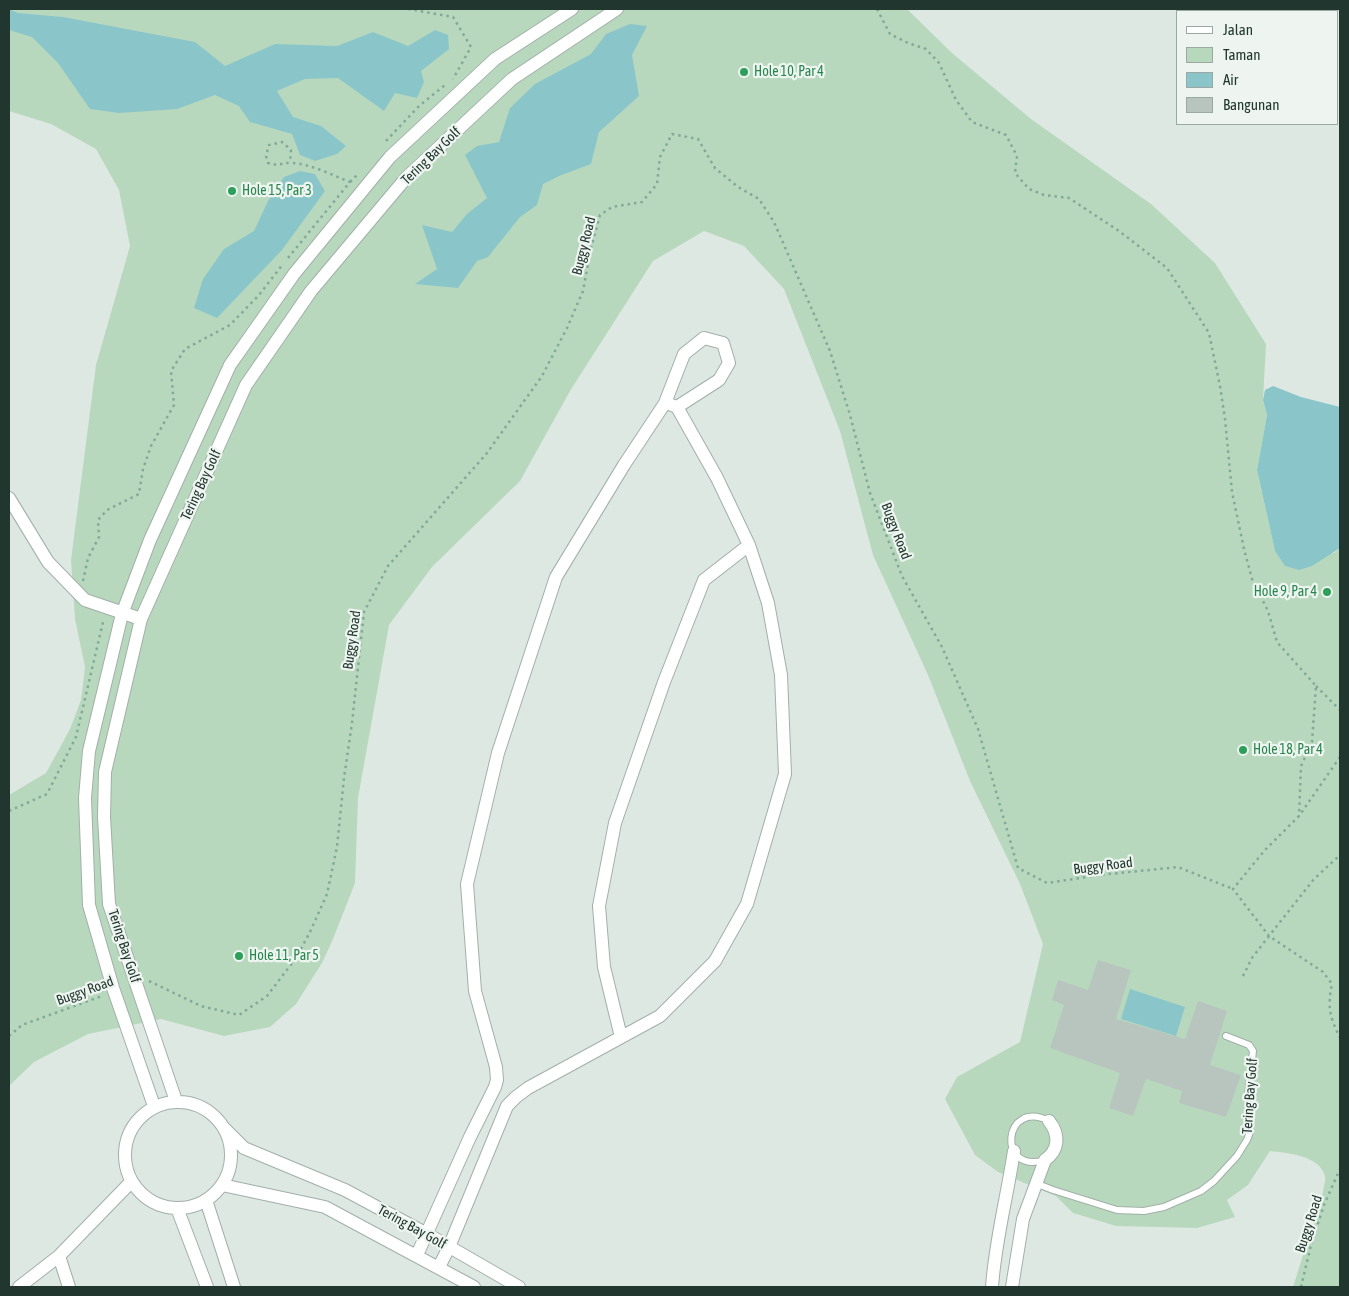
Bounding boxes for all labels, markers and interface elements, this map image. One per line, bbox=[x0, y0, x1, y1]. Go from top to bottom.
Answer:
legend bbox=[1176, 10, 1339, 125]
text: Jalan bbox=[1223, 21, 1253, 38]
text: Taman bbox=[1223, 46, 1261, 63]
place label: Hole 10, Par 4 bbox=[754, 64, 824, 80]
marker: Hole 10, Par 4 bbox=[738, 66, 750, 78]
text: Air bbox=[1223, 71, 1238, 88]
text: Bangunan bbox=[1223, 96, 1280, 113]
street label: Tering Bay Golf bbox=[398, 124, 464, 188]
place label: Hole 15, Par 3 bbox=[242, 183, 312, 199]
marker: Hole 15, Par 3 bbox=[226, 185, 238, 197]
street label: Buggy Road bbox=[569, 215, 599, 277]
street label: Tering Bay Golf bbox=[177, 447, 225, 523]
street label: Buggy Road bbox=[877, 500, 915, 562]
place label: Hole 9, Par 4 bbox=[1254, 584, 1317, 600]
marker: Hole 9, Par 4 bbox=[1321, 586, 1333, 598]
street label: Buggy Road bbox=[340, 609, 364, 671]
place label: Hole 18, Par 4 bbox=[1253, 742, 1323, 758]
marker: Hole 18, Par 4 bbox=[1237, 744, 1249, 756]
street label: Buggy Road bbox=[1072, 854, 1134, 878]
street label: Tering Bay Golf bbox=[104, 907, 144, 985]
place label: Hole 11, Par 5 bbox=[249, 948, 319, 964]
marker: Hole 11, Par 5 bbox=[233, 950, 245, 962]
street label: Buggy Road bbox=[54, 973, 116, 1009]
street label: Tering Bay Golf bbox=[1239, 1057, 1261, 1135]
street label: Buggy Road bbox=[1292, 1193, 1326, 1255]
street label: Tering Bay Golf bbox=[375, 1201, 449, 1253]

